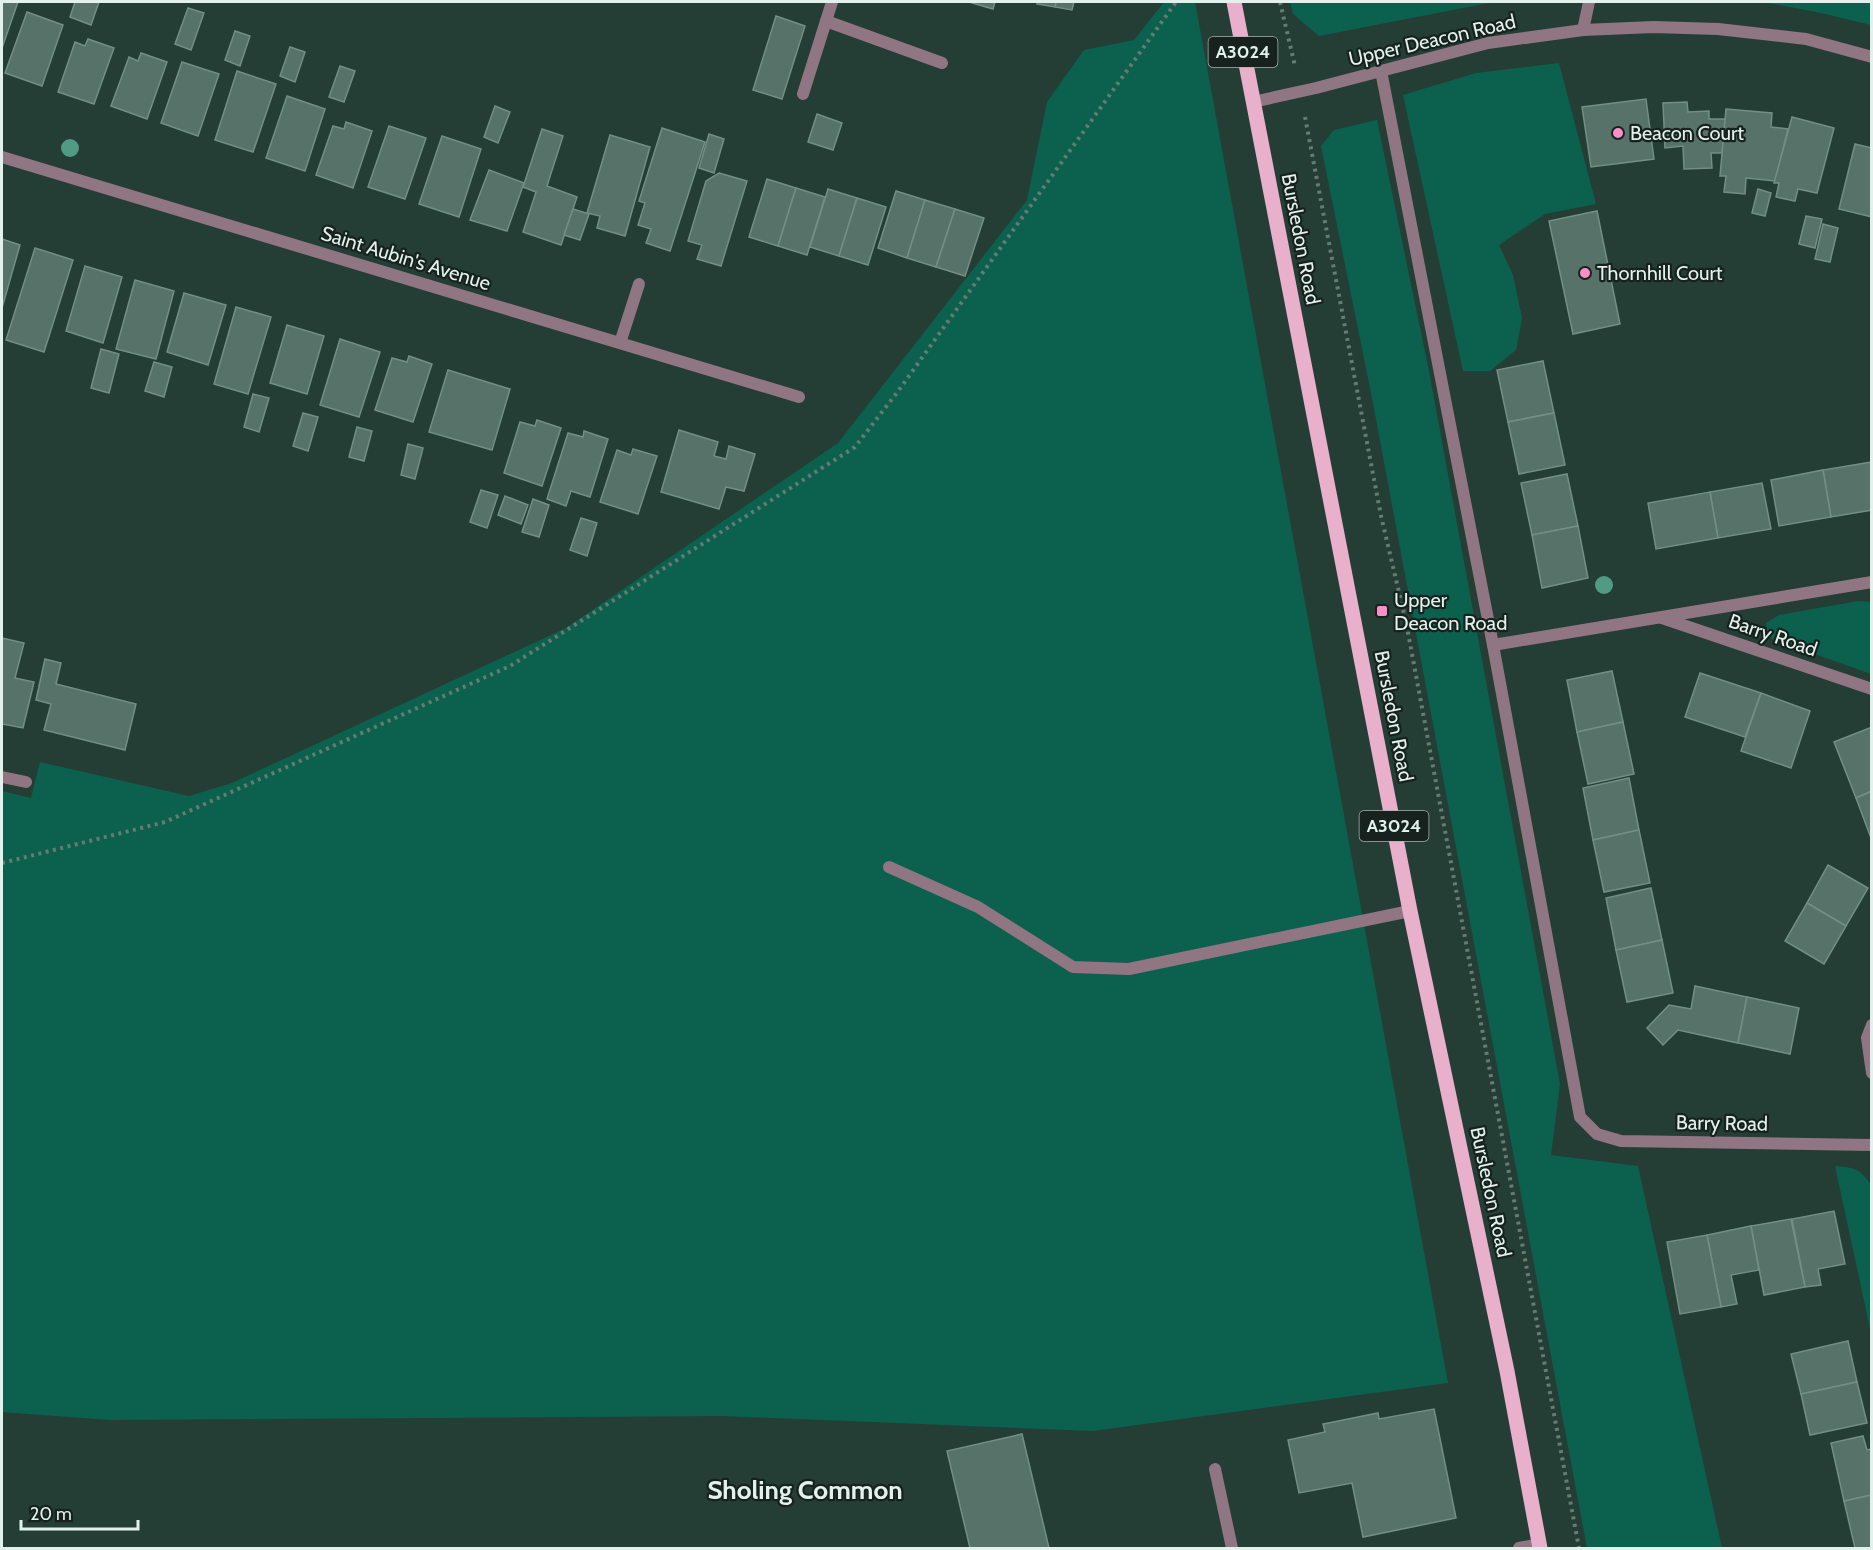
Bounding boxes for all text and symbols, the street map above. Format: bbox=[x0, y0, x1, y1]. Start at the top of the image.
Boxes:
street label: Upper Deacon Road bbox=[1346, 9, 1518, 71]
road number: A3024 bbox=[1208, 37, 1278, 67]
place label: Beacon Court bbox=[1630, 121, 1744, 145]
marker: Beacon Court bbox=[1611, 126, 1625, 140]
street label: Bursledon Road bbox=[1277, 171, 1325, 307]
street label: Saint Aubin's Avenue bbox=[318, 221, 494, 295]
place label: Thornhill Court bbox=[1597, 261, 1723, 285]
marker: Thornhill Court bbox=[1578, 266, 1592, 280]
place label: Upper Deacon Road bbox=[1394, 588, 1507, 635]
marker: Upper Deacon Road bbox=[1375, 604, 1389, 618]
street label: Barry Road bbox=[1726, 609, 1820, 661]
street label: Bursledon Road bbox=[1370, 648, 1418, 784]
road number: A3024 bbox=[1360, 811, 1428, 841]
street label: Barry Road bbox=[1676, 1110, 1768, 1136]
street label: Bursledon Road bbox=[1465, 1124, 1517, 1260]
district label: Sholing Common bbox=[707, 1474, 903, 1506]
scale bar bbox=[21, 1493, 138, 1531]
text: 20 m bbox=[30, 1503, 72, 1525]

